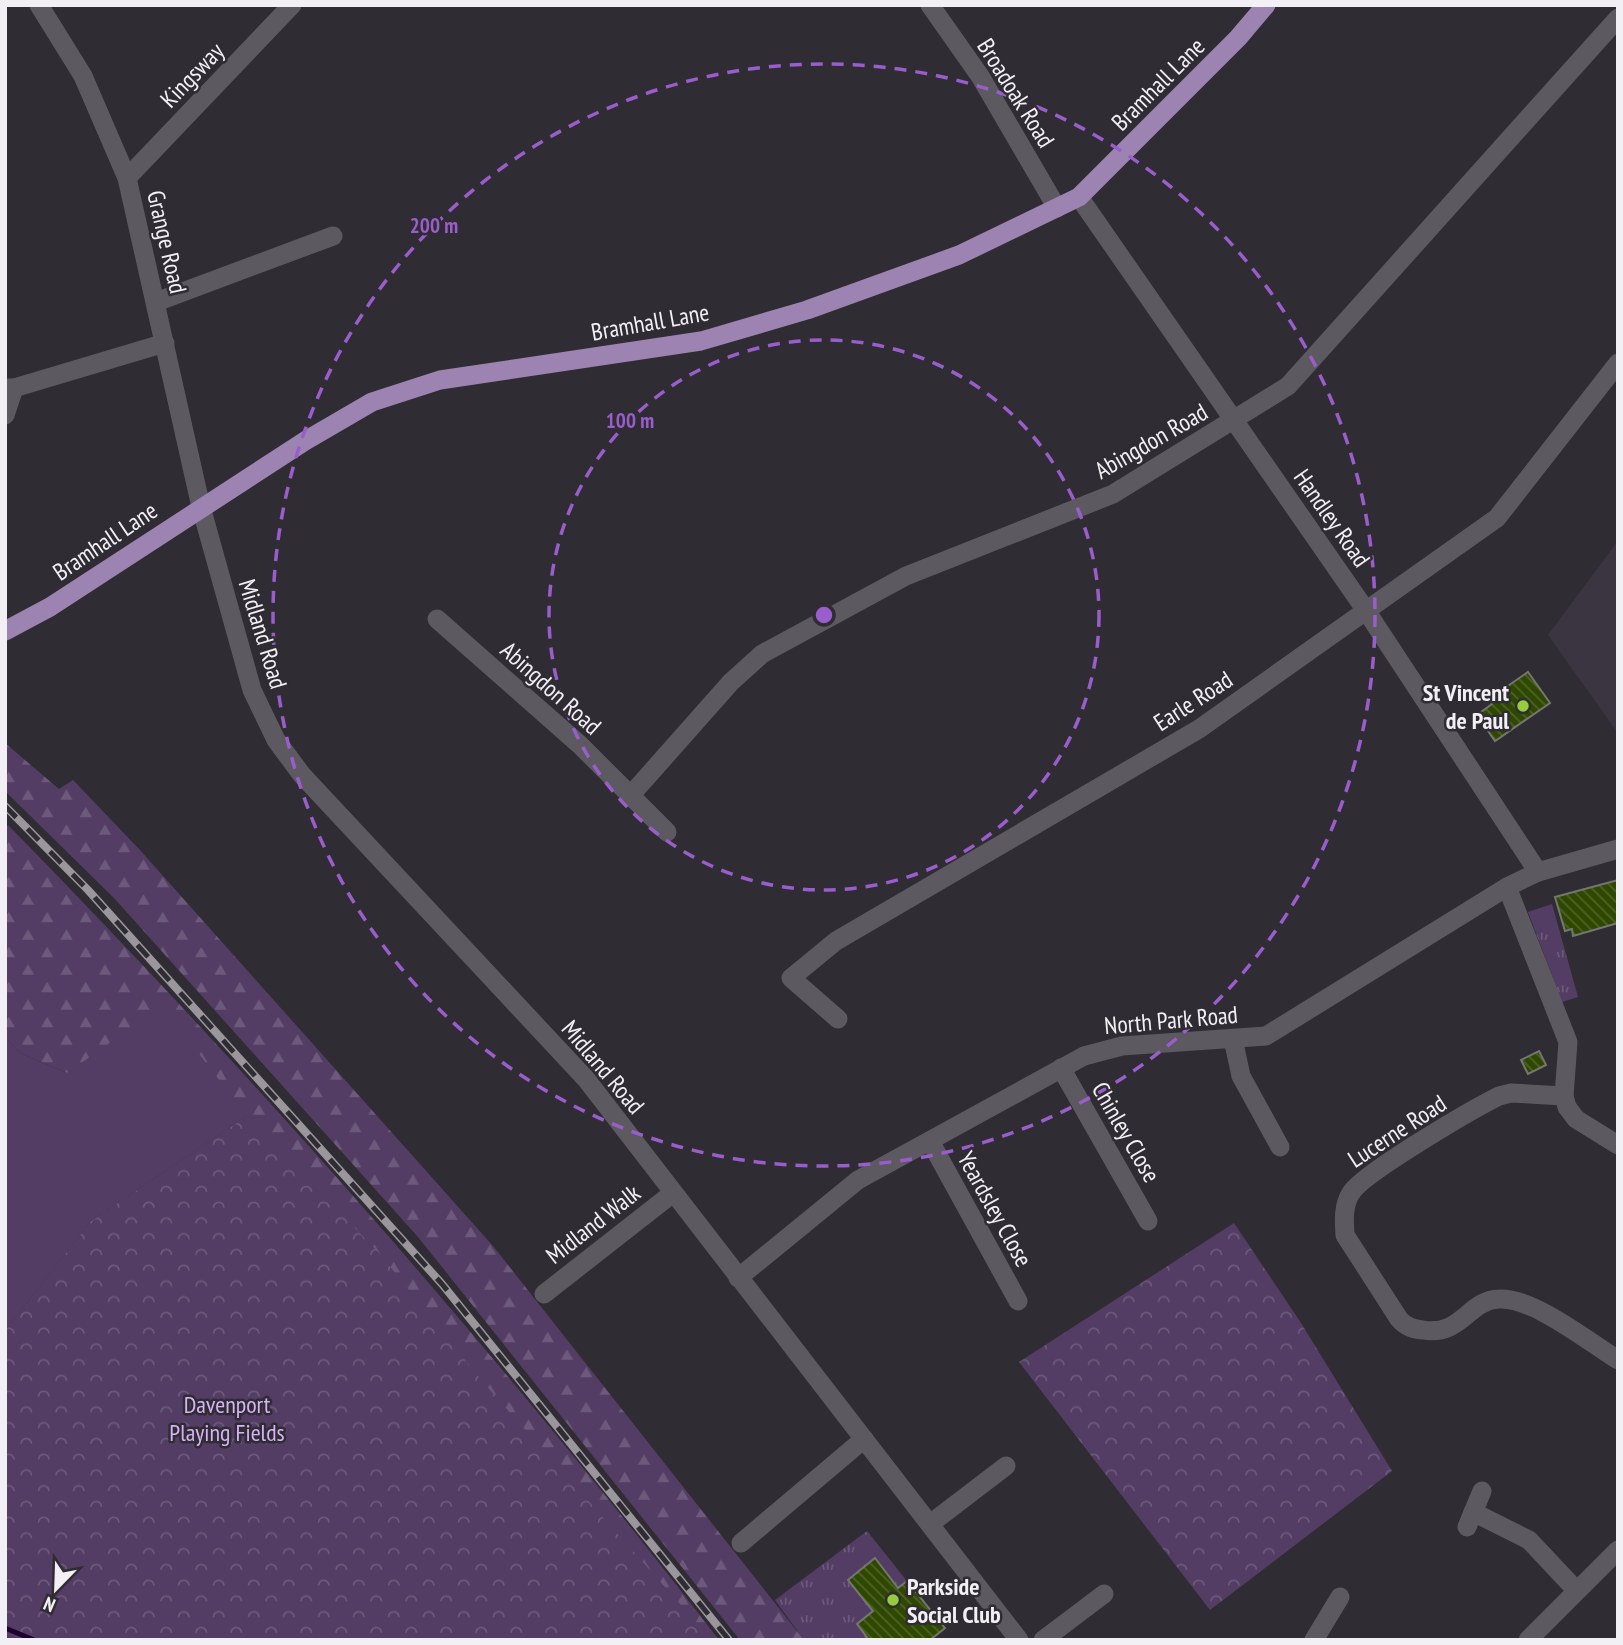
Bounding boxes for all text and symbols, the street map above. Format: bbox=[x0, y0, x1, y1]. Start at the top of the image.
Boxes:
street label: Bramhall Lane bbox=[1105, 31, 1211, 137]
street label: Broadoak Road bbox=[970, 33, 1062, 153]
street label: Kingsway bbox=[153, 36, 231, 114]
street label: Grange Road bbox=[140, 187, 194, 297]
text: 200 m bbox=[410, 212, 458, 239]
street label: Bramhall Lane bbox=[589, 296, 711, 348]
street label: Abingdon Road bbox=[1089, 396, 1213, 486]
text: 100 m bbox=[606, 407, 654, 434]
street label: Handley Road bbox=[1287, 463, 1377, 573]
street label: Bramhall Lane bbox=[47, 495, 163, 587]
street label: Midland Road bbox=[232, 575, 294, 693]
centre of rings bbox=[812, 603, 836, 627]
street label: Abingdon Road bbox=[494, 635, 608, 741]
street label: Earle Road bbox=[1148, 664, 1238, 738]
place label: St Vincent de Paul bbox=[1423, 677, 1509, 736]
marker: St Vincent de Paul bbox=[1515, 698, 1531, 714]
street label: North Park Road bbox=[1103, 999, 1239, 1041]
street label: Midland Road bbox=[555, 1014, 651, 1120]
street label: Chinley Close bbox=[1085, 1076, 1167, 1188]
street label: Lucerne Road bbox=[1342, 1088, 1452, 1174]
street label: Yeardsley Close bbox=[951, 1146, 1039, 1272]
street label: Midland Walk bbox=[540, 1177, 647, 1271]
park label: Davenport Playing Fields bbox=[169, 1389, 285, 1448]
north arrow bbox=[21, 1554, 91, 1624]
place label: Parkside Social Club bbox=[907, 1571, 1001, 1630]
text: N bbox=[40, 1592, 59, 1618]
marker: Parkside Social Club bbox=[885, 1592, 901, 1608]

